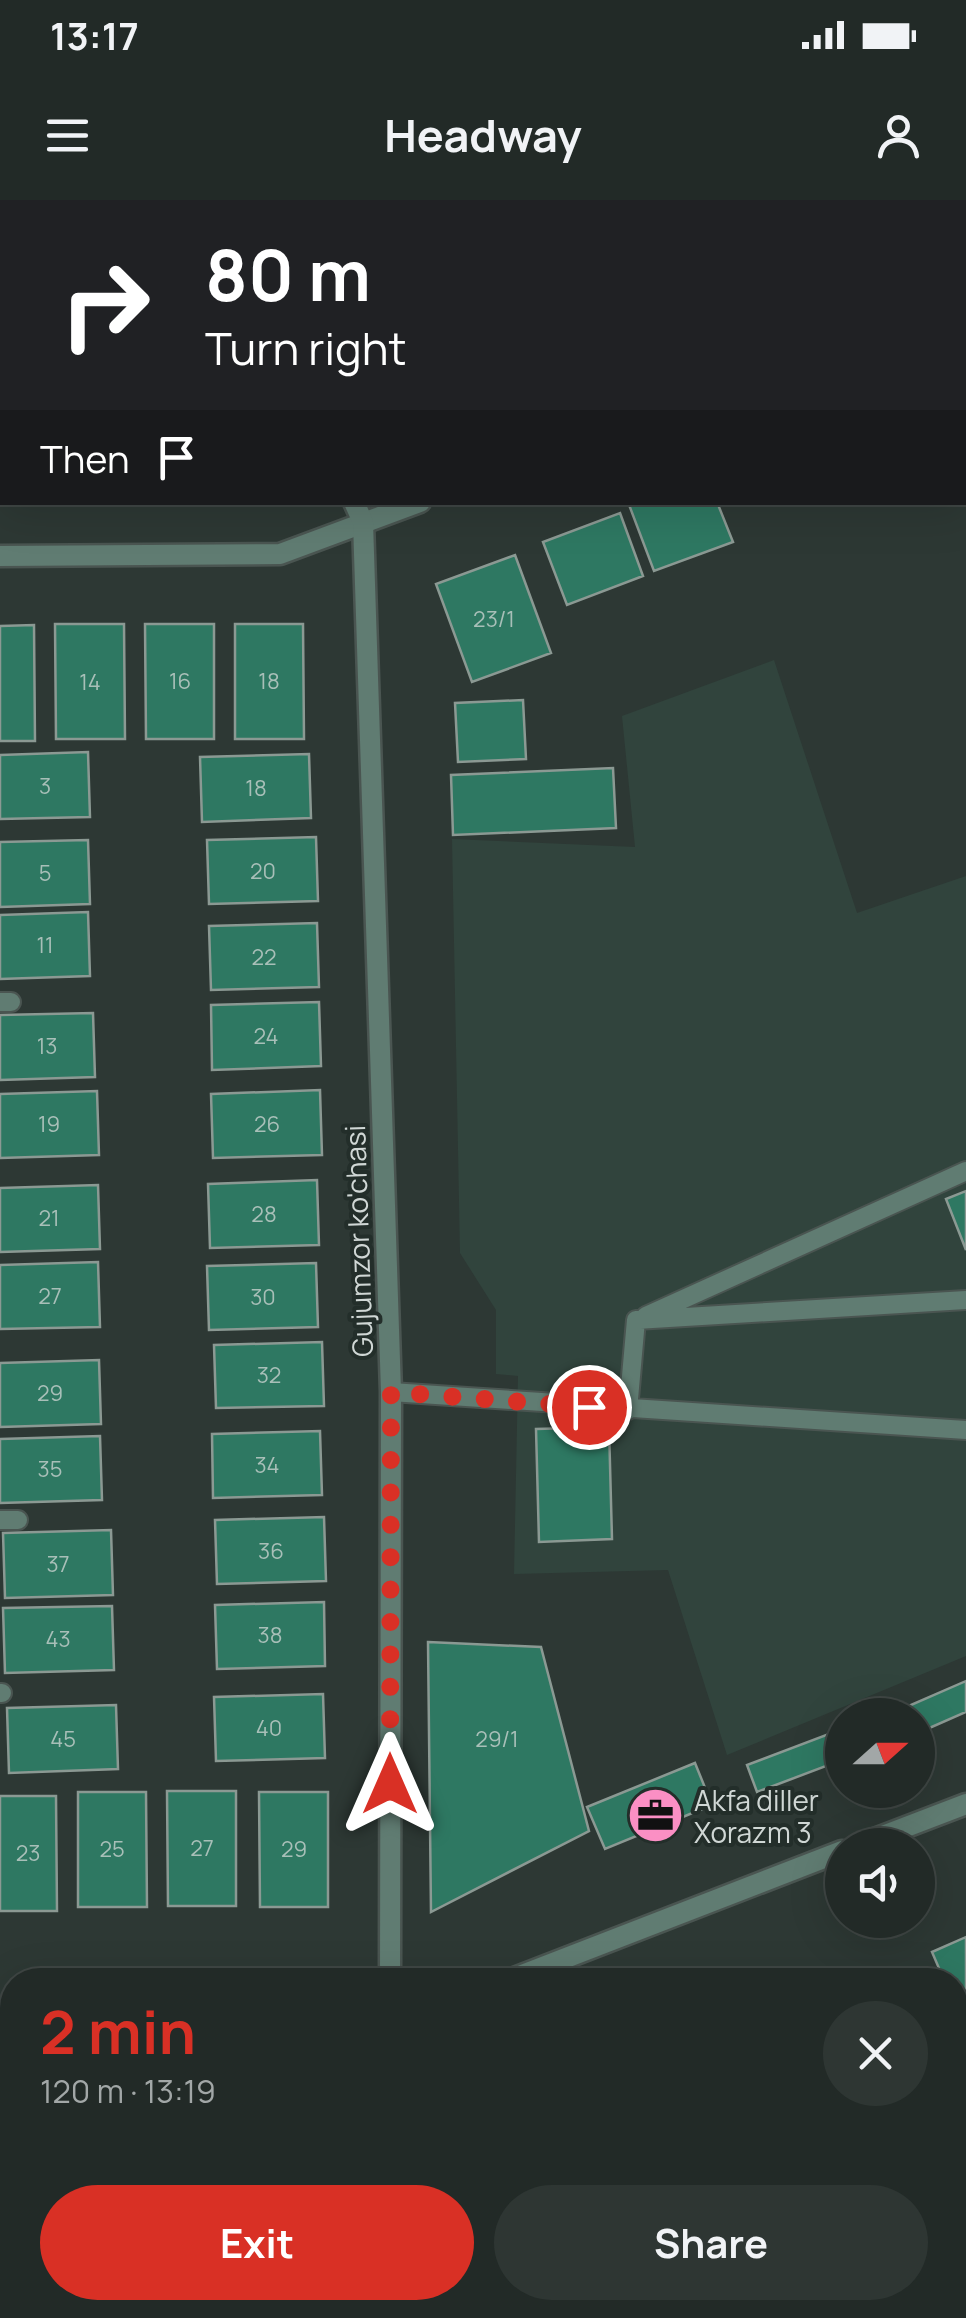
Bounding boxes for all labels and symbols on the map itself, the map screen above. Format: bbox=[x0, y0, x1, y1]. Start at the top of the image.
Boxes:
house number: 23/1 bbox=[473, 604, 515, 634]
house number: 16 bbox=[169, 666, 191, 696]
house number: 18 bbox=[258, 666, 280, 696]
house number: 14 bbox=[79, 667, 101, 697]
house number: 3 bbox=[39, 771, 51, 801]
house number: 18 bbox=[245, 773, 267, 803]
house number: 20 bbox=[250, 856, 276, 886]
house number: 5 bbox=[39, 858, 51, 888]
house number: 11 bbox=[36, 930, 54, 960]
house number: 22 bbox=[251, 942, 277, 972]
house number: 24 bbox=[253, 1021, 279, 1051]
house number: 13 bbox=[37, 1031, 57, 1061]
house number: 19 bbox=[38, 1109, 60, 1139]
house number: 26 bbox=[254, 1109, 280, 1139]
street label: Gujumzor ko'chasi bbox=[335, 1124, 381, 1358]
house number: 28 bbox=[251, 1199, 277, 1229]
house number: 21 bbox=[38, 1203, 60, 1233]
house number: 27 bbox=[38, 1281, 62, 1311]
house number: 30 bbox=[250, 1282, 276, 1312]
house number: 32 bbox=[257, 1360, 281, 1390]
pin bbox=[547, 1365, 632, 1450]
house number: 29 bbox=[37, 1378, 63, 1408]
house number: 34 bbox=[254, 1450, 280, 1480]
house number: 35 bbox=[38, 1454, 62, 1484]
house number: 36 bbox=[258, 1536, 284, 1566]
house number: 37 bbox=[46, 1549, 70, 1579]
house number: 38 bbox=[258, 1620, 282, 1650]
house number: 43 bbox=[45, 1624, 71, 1654]
north arrow bbox=[825, 1698, 935, 1808]
house number: 40 bbox=[256, 1713, 282, 1743]
house number: 45 bbox=[50, 1724, 76, 1754]
house number: 29/1 bbox=[475, 1724, 519, 1754]
position arrow bbox=[338, 1732, 442, 1836]
place label: Akfa diller Xorazm 3 bbox=[694, 1781, 819, 1851]
office icon: Akfa diller Xorazm 3 bbox=[625, 1786, 685, 1846]
house number: 27 bbox=[190, 1833, 214, 1863]
house number: 25 bbox=[99, 1834, 125, 1864]
house number: 29 bbox=[281, 1834, 307, 1864]
house number: 23 bbox=[16, 1838, 40, 1868]

